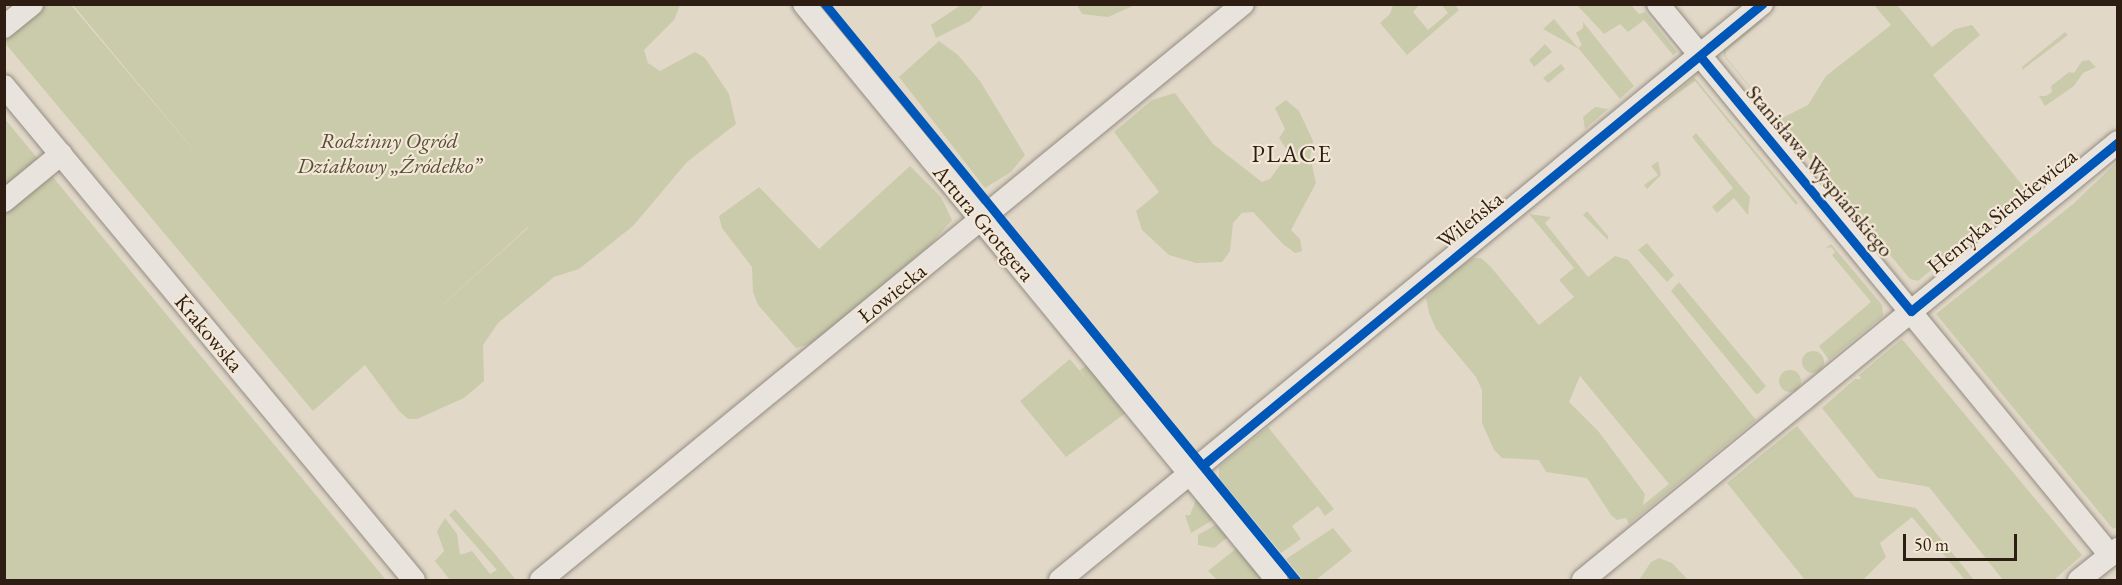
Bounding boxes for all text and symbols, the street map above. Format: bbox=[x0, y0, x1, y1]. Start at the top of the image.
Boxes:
street label: Stanisława Wyspiańskiego bbox=[1740, 80, 1900, 262]
park label: Rodzinny Ogród Działkowy „Źródełko” bbox=[297, 127, 481, 178]
district label: PLACE bbox=[1251, 140, 1333, 168]
street label: Henryka Sienkiewicza bbox=[1922, 143, 2082, 279]
street label: Artura Grottgera bbox=[928, 159, 1040, 287]
street label: Wileńska bbox=[1432, 186, 1508, 254]
street label: Łowiecka bbox=[852, 257, 932, 329]
street label: Krakowska bbox=[169, 289, 249, 377]
scale bar bbox=[1906, 522, 2020, 560]
text: 50 m bbox=[1914, 533, 1949, 556]

